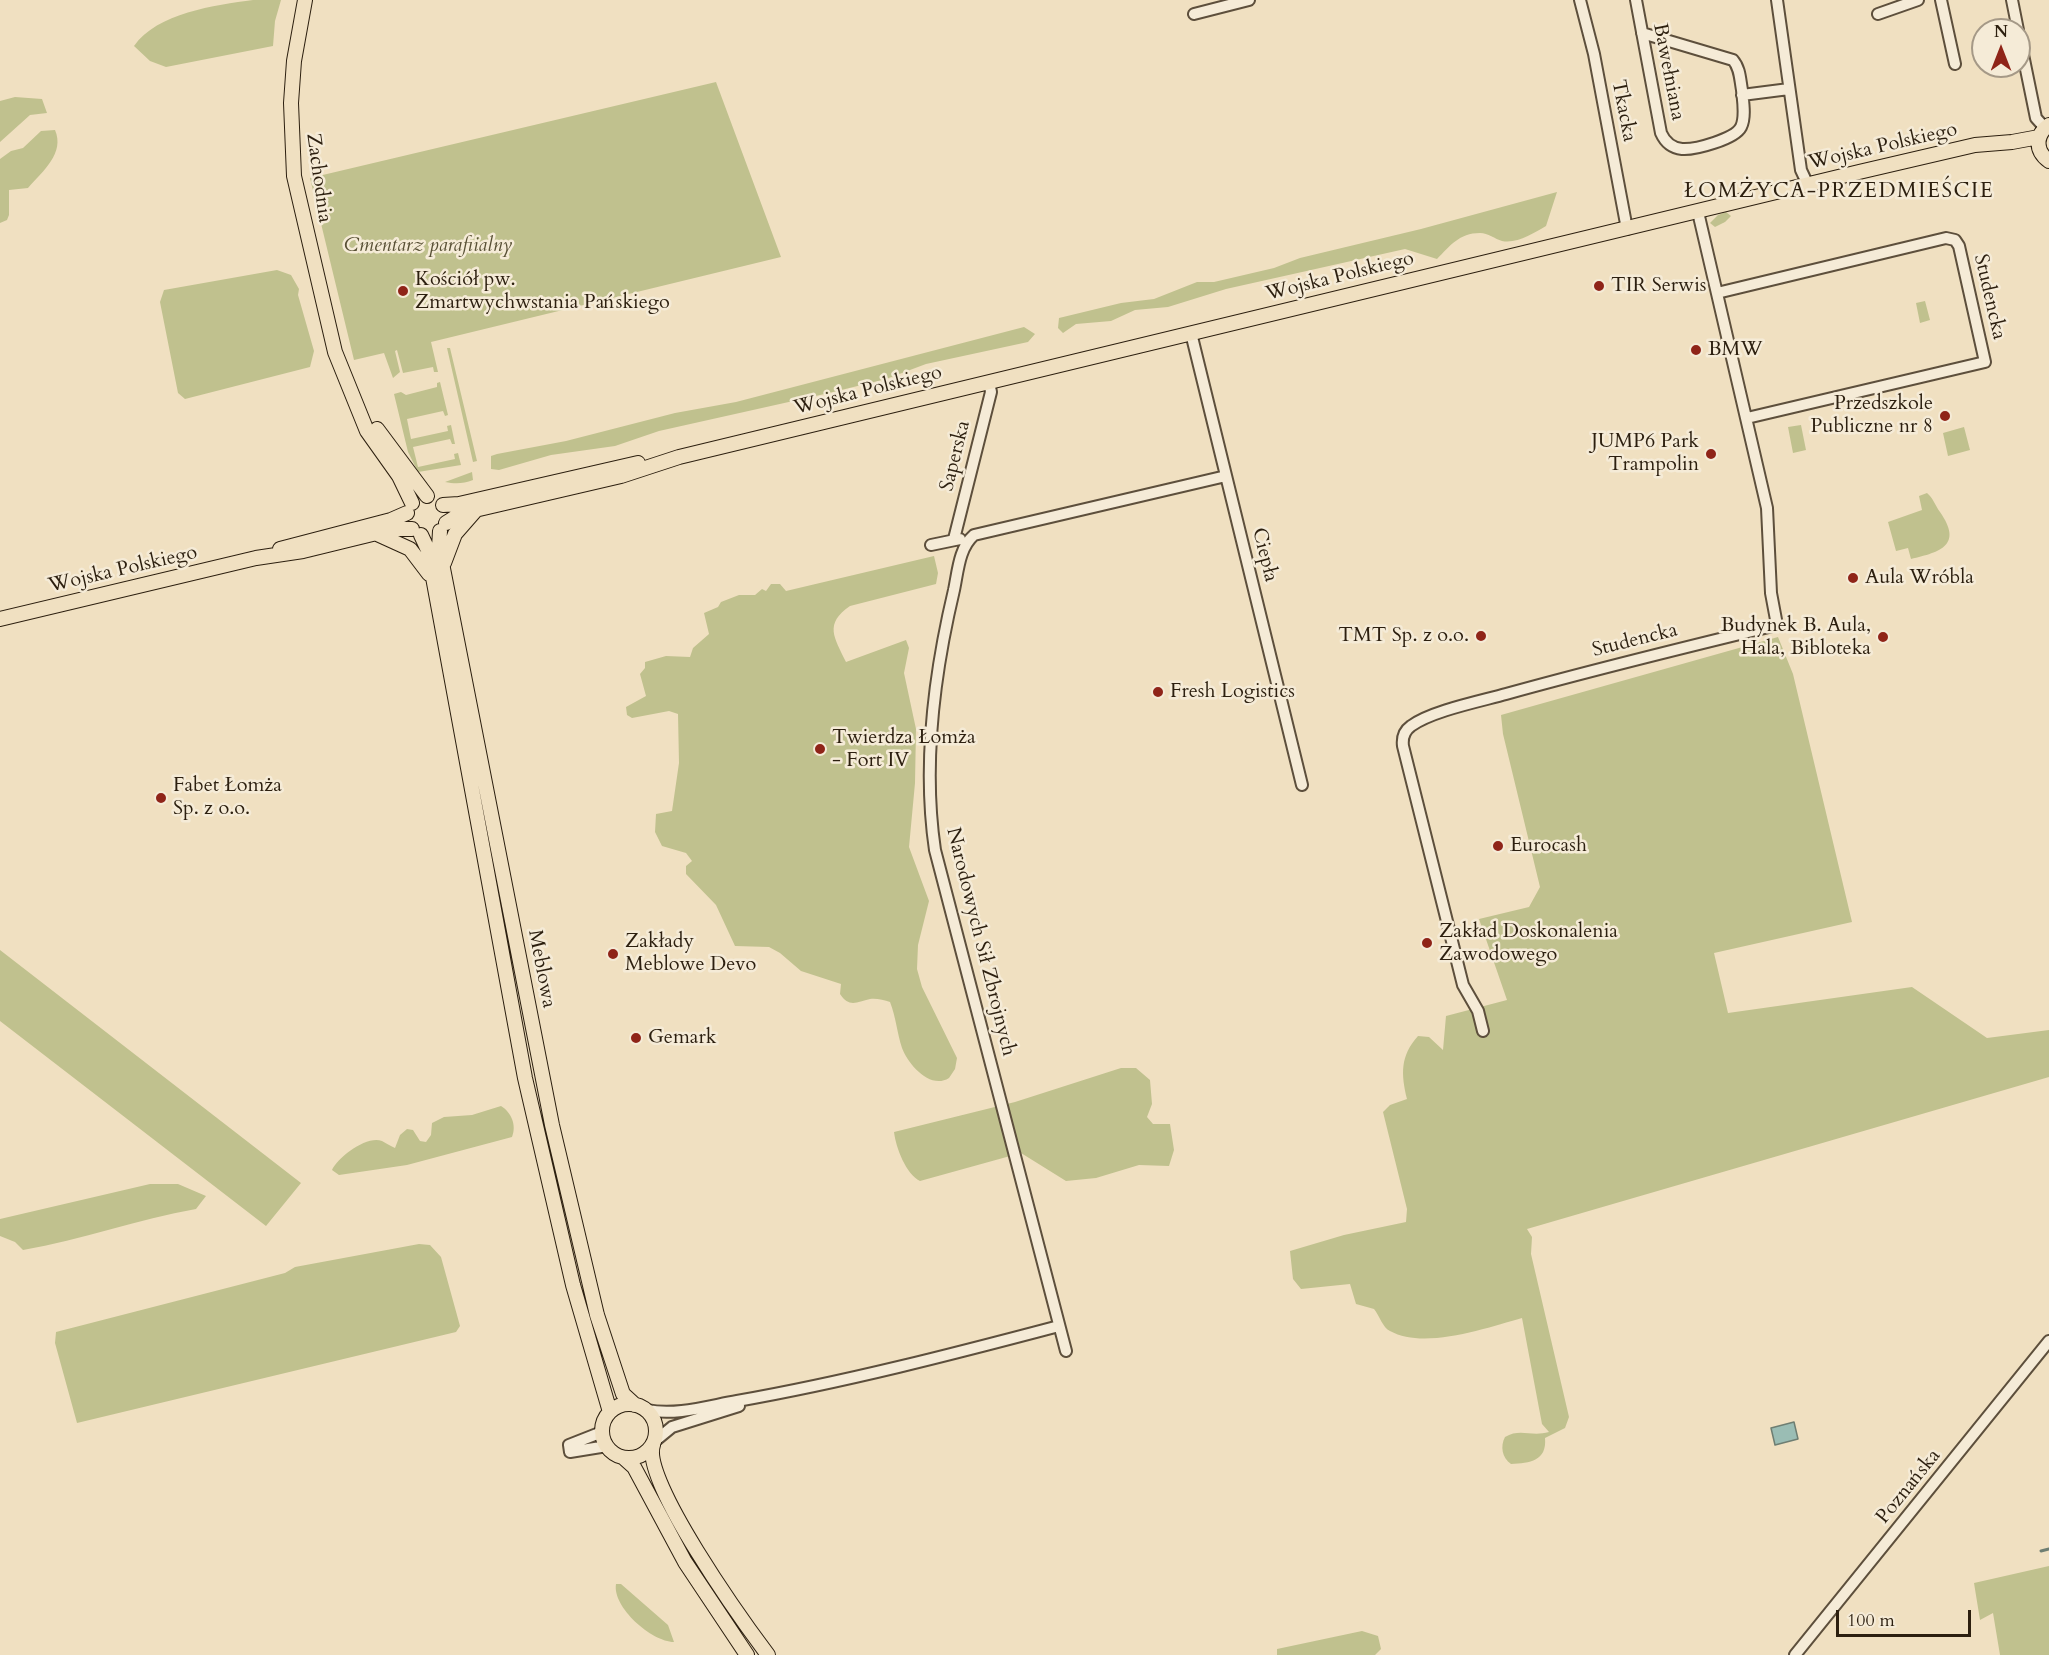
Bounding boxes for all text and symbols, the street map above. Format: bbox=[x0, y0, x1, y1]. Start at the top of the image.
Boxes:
north arrow bbox=[1971, 18, 2031, 78]
street label: Bawełniana bbox=[1647, 21, 1689, 123]
text: N bbox=[1994, 21, 2008, 43]
street label: Tkacka bbox=[1605, 78, 1641, 144]
street label: Wojska Polskiego bbox=[1806, 118, 1960, 176]
street label: Zachodnia bbox=[300, 132, 336, 224]
district label: ŁOMŻYCA-PRZEDMIEŚCIE bbox=[1684, 179, 1994, 205]
park label: Cmentarz parafiialny bbox=[344, 234, 512, 258]
street label: Wojska Polskiego bbox=[1263, 247, 1417, 307]
street label: Studencka bbox=[1968, 252, 2010, 342]
place label: Kościół pw. Zmartwychwstania Pańskiego bbox=[415, 268, 670, 315]
place label: TIR Serwis bbox=[1611, 274, 1706, 298]
marker: TIR Serwis bbox=[1592, 279, 1606, 293]
marker: Kościół pw. Zmartwychwstania Pańskiego bbox=[396, 284, 410, 298]
place label: BMW bbox=[1708, 338, 1763, 362]
marker: BMW bbox=[1689, 343, 1703, 357]
street label: Wojska Polskiego bbox=[791, 361, 945, 421]
place label: Przedszkole Publiczne nr 8 bbox=[1811, 392, 1933, 439]
marker: Przedszkole Publiczne nr 8 bbox=[1938, 409, 1952, 423]
street label: Saperska bbox=[936, 418, 976, 494]
place label: JUMP6 Park Trampolin bbox=[1591, 430, 1699, 477]
marker: JUMP6 Park Trampolin bbox=[1704, 447, 1718, 461]
street label: Ciepła bbox=[1246, 525, 1282, 585]
street label: Wojska Polskiego bbox=[46, 541, 200, 599]
place label: Aula Wróbla bbox=[1865, 566, 1974, 590]
marker: Aula Wróbla bbox=[1846, 571, 1860, 585]
place label: Budynek B. Aula, Hala, Bibloteka bbox=[1721, 614, 1871, 661]
street label: Studencka bbox=[1590, 619, 1680, 663]
place label: TMT Sp. z o.o. bbox=[1338, 624, 1469, 648]
marker: TMT Sp. z o.o. bbox=[1474, 629, 1488, 643]
marker: Budynek B. Aula, Hala, Bibloteka bbox=[1876, 630, 1890, 644]
place label: Fresh Logistics bbox=[1170, 680, 1295, 704]
marker: Fresh Logistics bbox=[1151, 685, 1165, 699]
place label: Twierdza Łomża - Fort IV bbox=[832, 726, 976, 773]
marker: Twierdza Łomża - Fort IV bbox=[813, 742, 827, 756]
place label: Fabet Łomża Sp. z o.o. bbox=[173, 774, 282, 821]
marker: Fabet Łomża Sp. z o.o. bbox=[154, 791, 168, 805]
street label: Narodowych Sił Zbrojnych bbox=[940, 825, 1020, 1059]
place label: Eurocash bbox=[1510, 834, 1587, 858]
marker: Eurocash bbox=[1491, 839, 1505, 853]
place label: Zakład Doskonalenia Zawodowego bbox=[1439, 920, 1618, 967]
street label: Meblowa bbox=[522, 928, 560, 1010]
place label: Zakłady Meblowe Devo bbox=[625, 930, 756, 977]
marker: Zakład Doskonalenia Zawodowego bbox=[1420, 936, 1434, 950]
marker: Zakłady Meblowe Devo bbox=[606, 947, 620, 961]
place label: Gemark bbox=[648, 1026, 716, 1050]
marker: Gemark bbox=[629, 1031, 643, 1045]
street label: Poznańska bbox=[1872, 1445, 1946, 1529]
scale bar bbox=[1839, 1598, 1974, 1636]
text: 100 m bbox=[1847, 1608, 1895, 1633]

